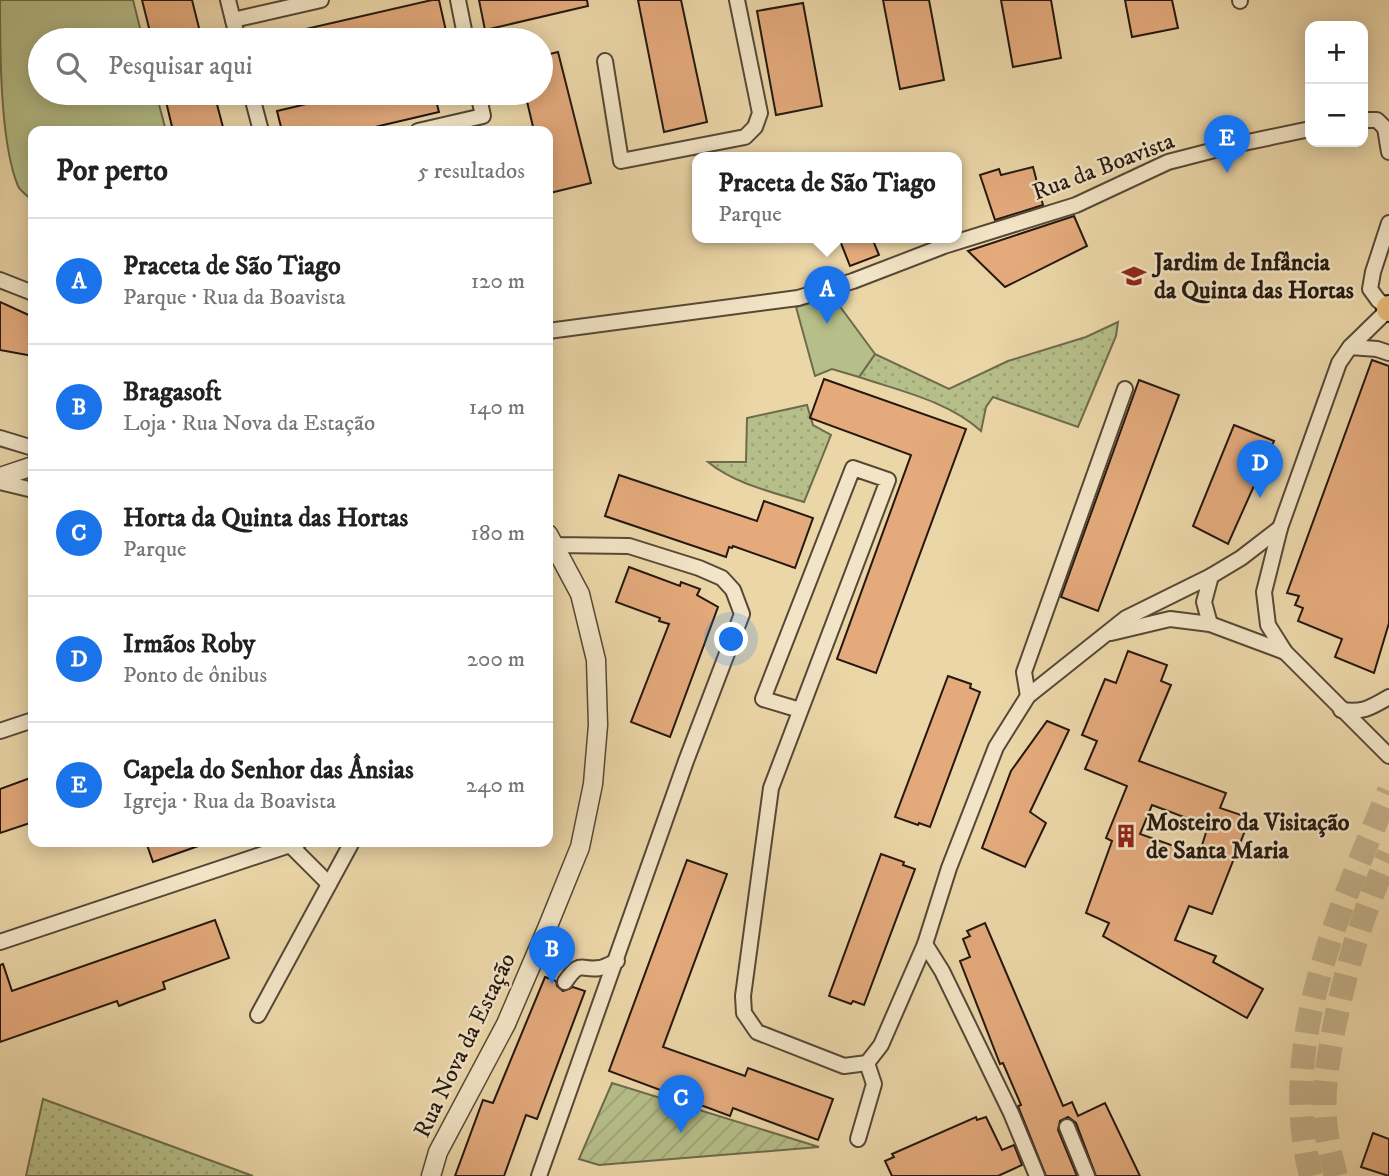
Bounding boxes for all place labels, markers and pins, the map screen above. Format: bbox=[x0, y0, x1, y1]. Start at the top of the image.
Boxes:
pin: E bbox=[1204, 115, 1250, 173]
place label: Jardim de Infância da Quinta das Hortas bbox=[1151, 248, 1354, 306]
school or university icon: Jardim de Infância da Quinta das Hortas bbox=[1120, 262, 1148, 290]
pin: A bbox=[804, 266, 850, 324]
pin: D bbox=[1237, 440, 1283, 498]
place label: Mosteiro da Visitação de Santa Maria bbox=[1146, 808, 1350, 866]
building icon: Mosteiro da Visitação de Santa Maria bbox=[1112, 822, 1140, 850]
pin: B bbox=[529, 926, 575, 984]
pin: C bbox=[658, 1075, 704, 1133]

